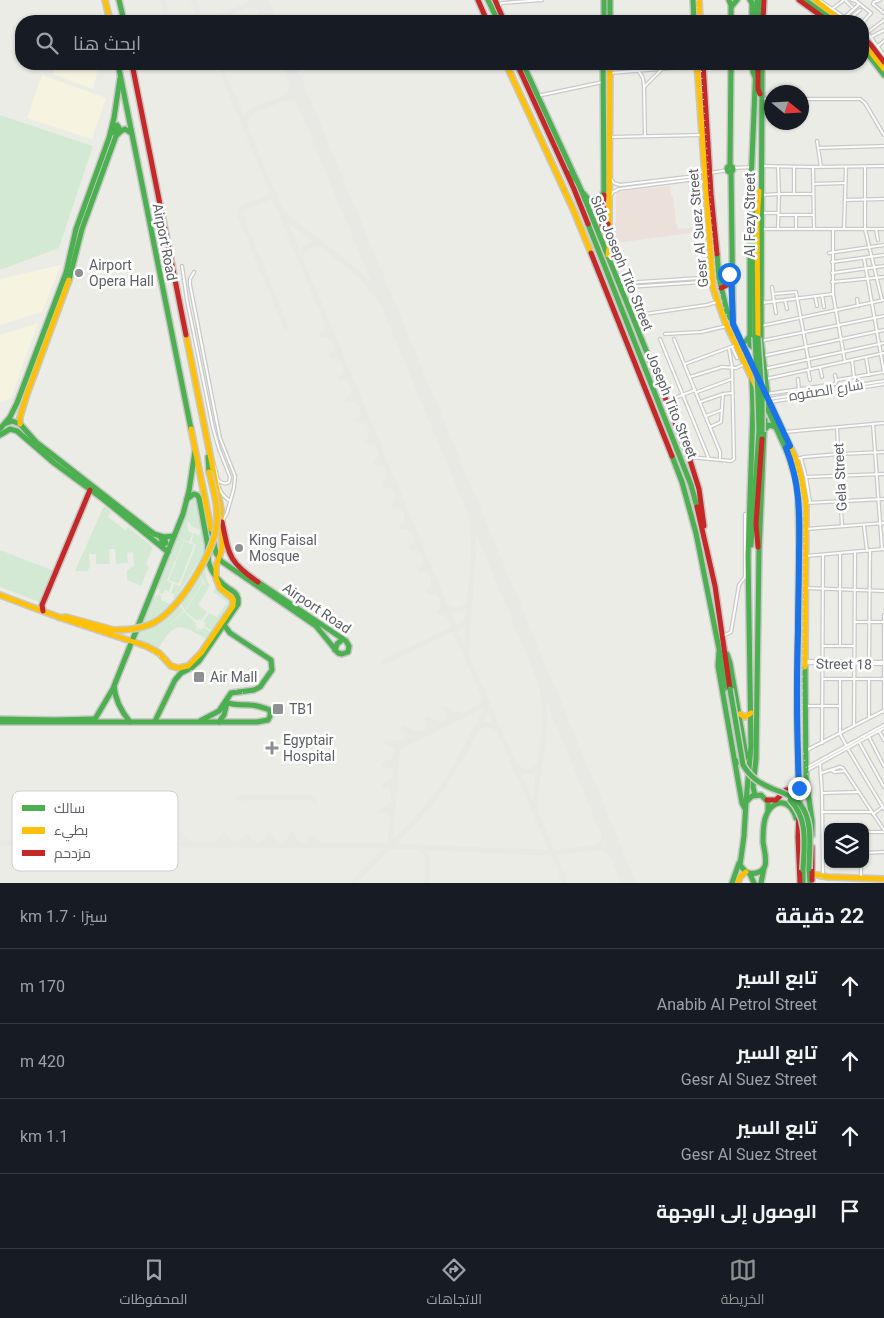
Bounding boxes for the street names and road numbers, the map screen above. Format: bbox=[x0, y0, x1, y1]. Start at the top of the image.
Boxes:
street label: Gesr Al Suez Street bbox=[685, 168, 711, 288]
street label: Al Fezy Street bbox=[742, 172, 758, 258]
street label: Side Joseph Tito Street bbox=[588, 193, 657, 333]
street label: Airport Road bbox=[150, 202, 180, 282]
street label: Joseph Tito Street bbox=[643, 349, 701, 461]
street label: شارع الصفوه bbox=[788, 376, 865, 405]
street label: Gela Street bbox=[830, 442, 850, 512]
street label: Airport Road bbox=[280, 579, 354, 637]
street label: Street 18 bbox=[816, 656, 872, 672]

